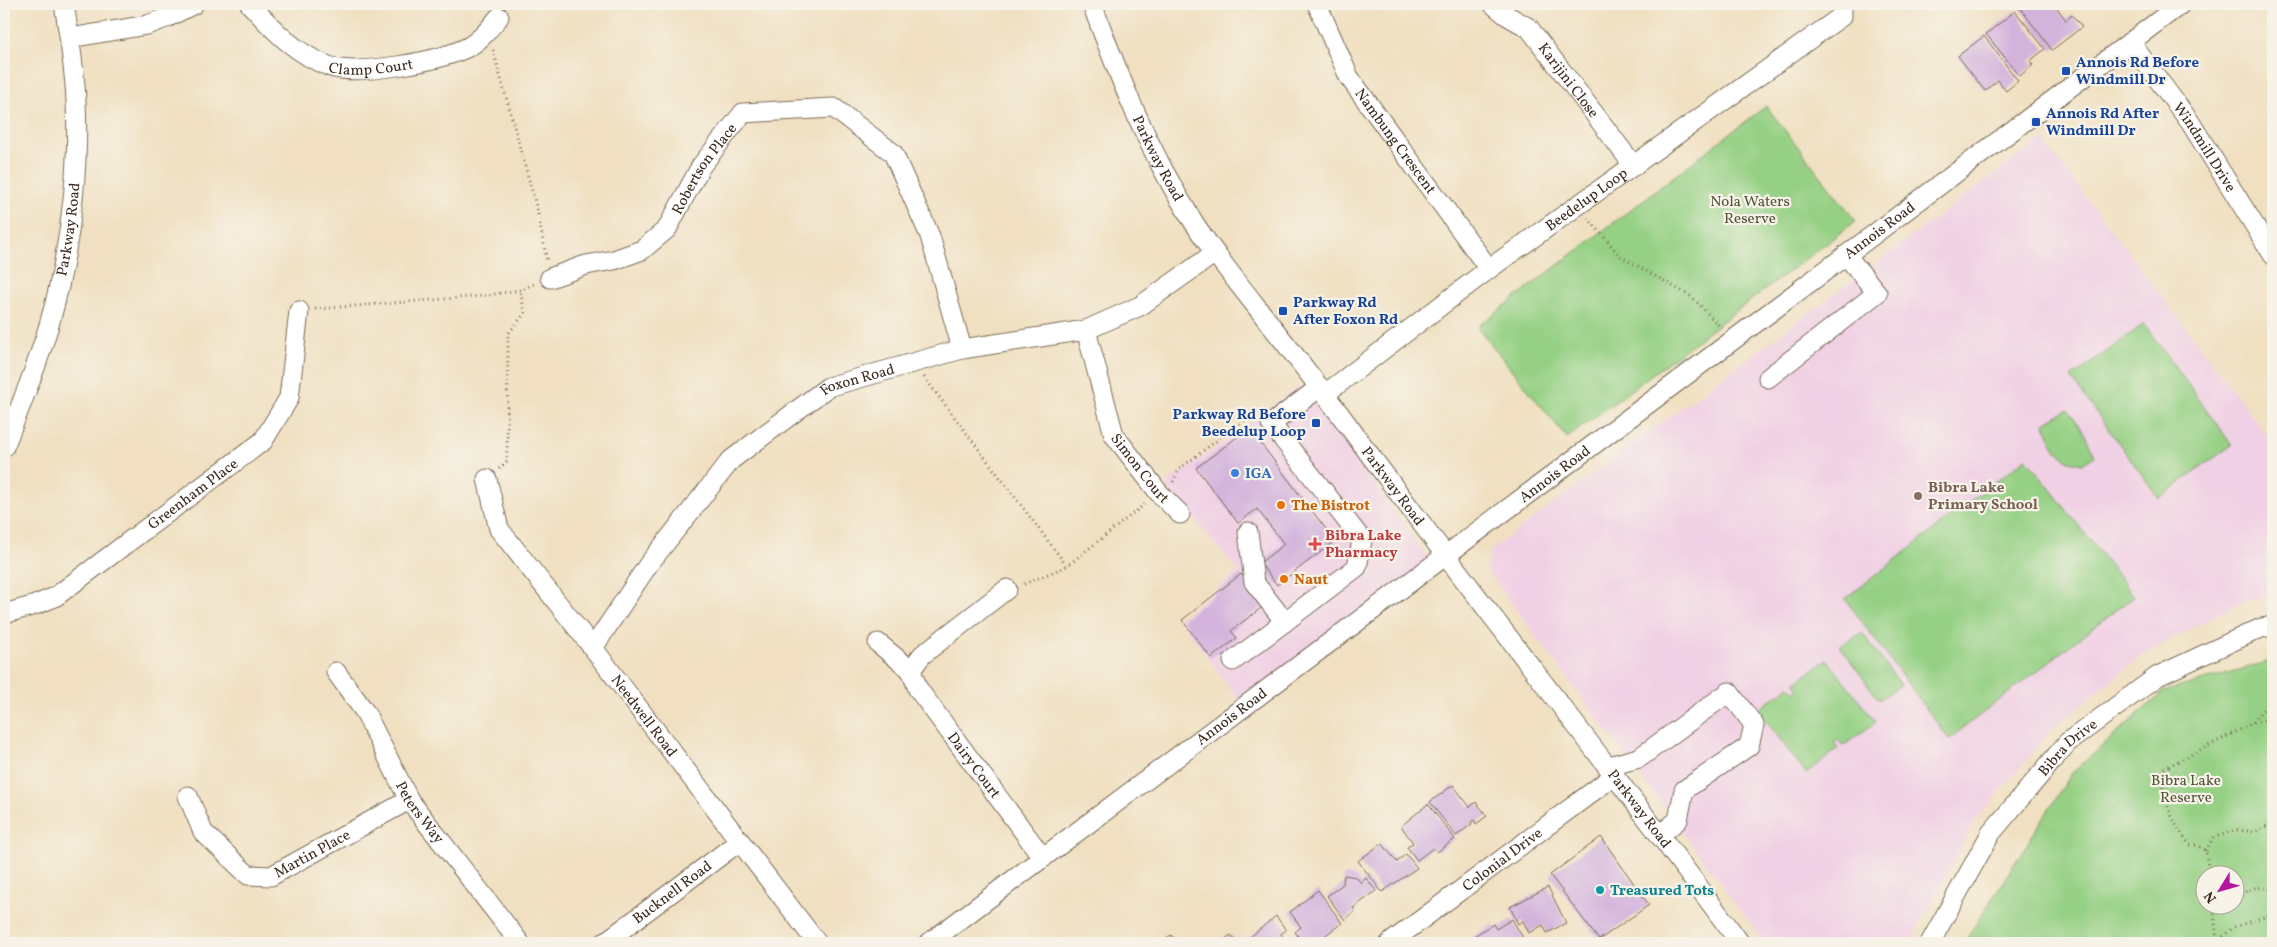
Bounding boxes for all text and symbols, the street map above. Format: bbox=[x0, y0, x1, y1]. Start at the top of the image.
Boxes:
street label: Karijini Close bbox=[1532, 39, 1603, 123]
place label: Annois Rd Before Windmill Dr bbox=[2076, 53, 2199, 91]
street label: Clamp Court bbox=[326, 54, 415, 82]
marker: Annois Rd Before Windmill Dr bbox=[2060, 65, 2072, 77]
street label: Nambung Crescent bbox=[1349, 85, 1440, 199]
street label: Windmill Drive bbox=[2167, 99, 2240, 197]
place label: Annois Rd After Windmill Dr bbox=[2046, 104, 2159, 142]
street label: Parkway Road bbox=[1126, 113, 1188, 206]
marker: Annois Rd After Windmill Dr bbox=[2030, 116, 2042, 128]
street label: Robertson Place bbox=[668, 120, 743, 219]
street label: Beedelup Loop bbox=[1542, 164, 1633, 237]
street label: Parkway Road bbox=[52, 182, 86, 278]
park label: Nola Waters Reserve bbox=[1710, 192, 1790, 230]
street label: Annois Road bbox=[1840, 198, 1920, 265]
place label: Parkway Rd After Foxon Rd bbox=[1293, 293, 1398, 331]
marker: Parkway Rd After Foxon Rd bbox=[1277, 305, 1289, 317]
street label: Foxon Road bbox=[816, 360, 897, 402]
place label: Parkway Rd Before Beedelup Loop bbox=[1172, 405, 1306, 443]
marker: Parkway Rd Before Beedelup Loop bbox=[1310, 417, 1322, 429]
street label: Simon Court bbox=[1105, 430, 1173, 509]
street label: Annois Road bbox=[1515, 441, 1596, 509]
street label: Parkway Road bbox=[1355, 443, 1429, 531]
street label: Greenham Place bbox=[144, 454, 243, 536]
place label: IGA bbox=[1245, 464, 1272, 485]
marker: IGA bbox=[1229, 467, 1241, 479]
place label: Bibra Lake Primary School bbox=[1928, 478, 2038, 516]
marker: Bibra Lake Primary School bbox=[1912, 490, 1924, 502]
place label: The Bistrot bbox=[1291, 496, 1370, 517]
marker: The Bistrot bbox=[1275, 499, 1287, 511]
place label: Bibra Lake Pharmacy bbox=[1325, 526, 1402, 564]
marker: Bibra Lake Pharmacy bbox=[1309, 538, 1321, 550]
place label: Naut bbox=[1294, 570, 1328, 591]
marker: Naut bbox=[1278, 573, 1290, 585]
street label: Needwell Road bbox=[605, 671, 681, 762]
street label: Annois Road bbox=[1192, 684, 1272, 751]
street label: Bibra Drive bbox=[2034, 715, 2102, 782]
street label: Dairy Court bbox=[941, 728, 1005, 803]
street label: Parkway Road bbox=[1602, 766, 1675, 853]
park label: Bibra Lake Reserve bbox=[2151, 771, 2221, 809]
street label: Peters Way bbox=[389, 778, 448, 849]
street label: Colonial Drive bbox=[1459, 824, 1548, 897]
street label: Martin Place bbox=[271, 825, 355, 884]
street label: Bucknell Road bbox=[629, 856, 717, 930]
north arrow bbox=[2194, 864, 2244, 914]
place label: Treasured Tots bbox=[1610, 881, 1714, 902]
marker: Treasured Tots bbox=[1594, 884, 1606, 896]
text: N bbox=[2200, 887, 2221, 907]

